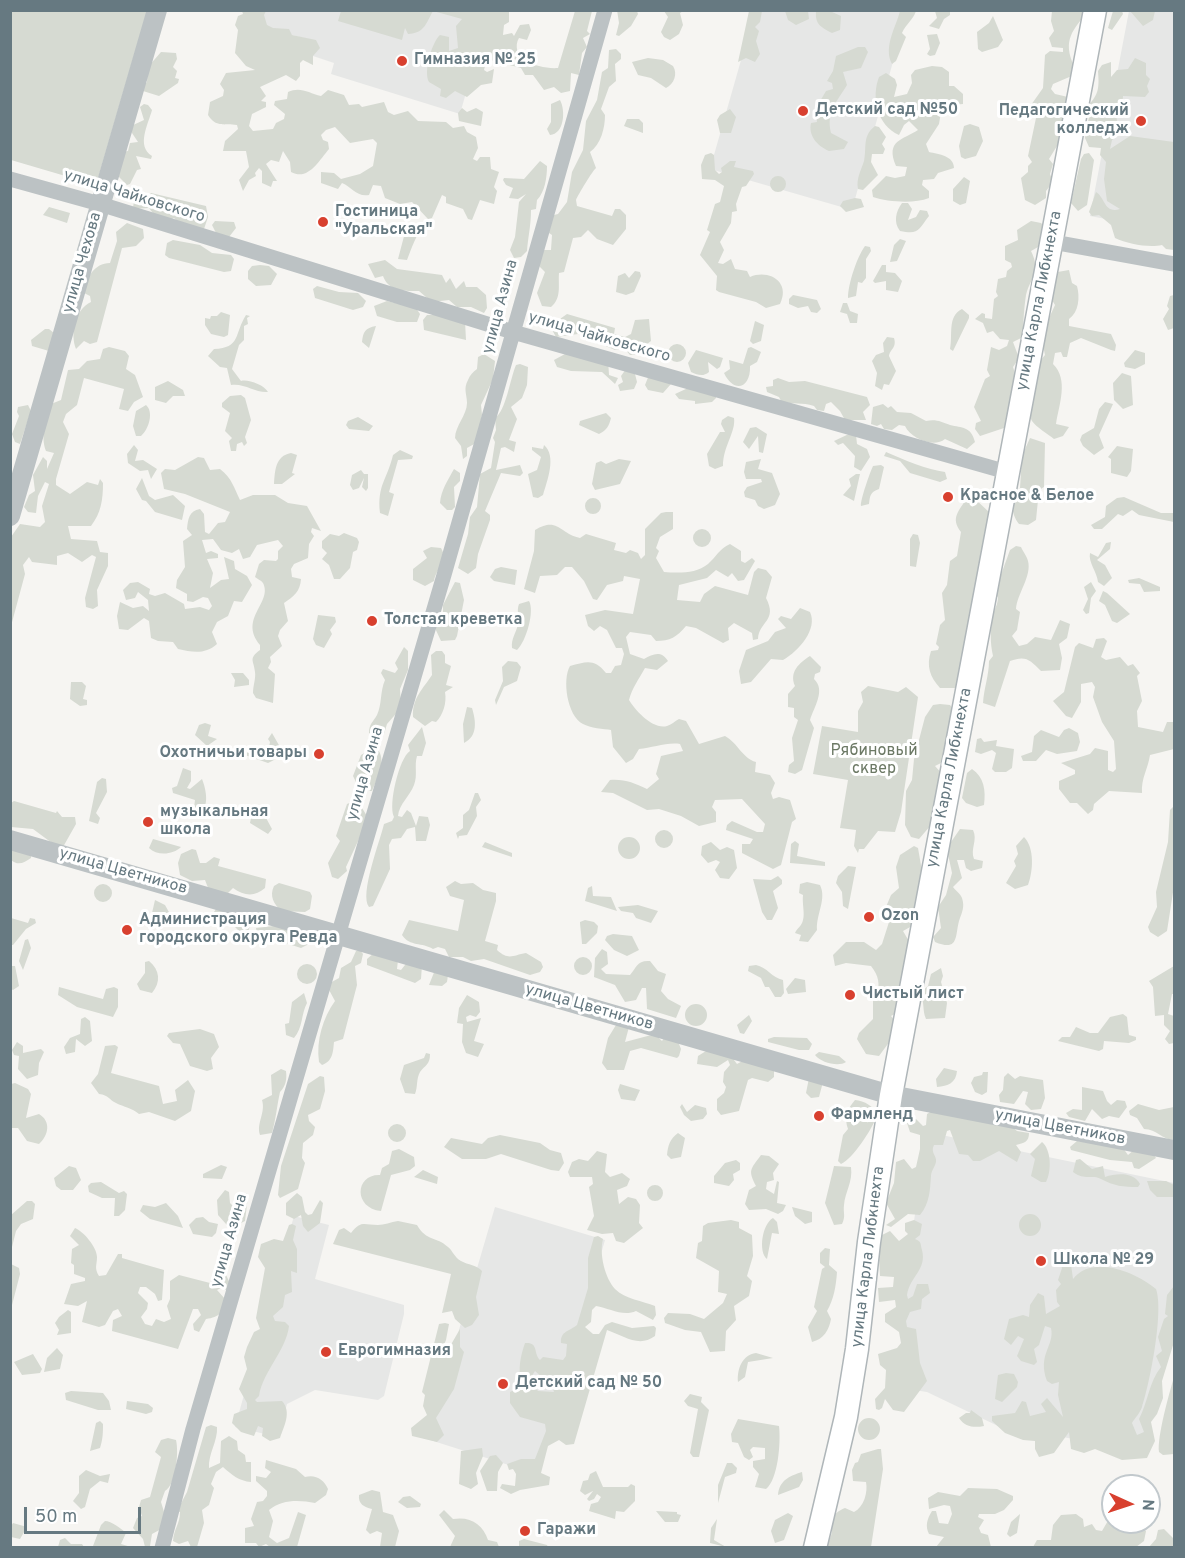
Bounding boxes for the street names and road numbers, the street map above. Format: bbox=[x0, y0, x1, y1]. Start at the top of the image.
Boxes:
street label: улица Чайковского bbox=[61, 166, 207, 228]
street label: улица Чехова bbox=[59, 210, 107, 316]
street label: улица Карла Либкнехта bbox=[1013, 210, 1067, 392]
street label: улица Азина bbox=[479, 258, 523, 356]
street label: улица Чайковского bbox=[526, 309, 672, 367]
street label: улица Карла Либкнехта bbox=[923, 687, 977, 869]
street label: улица Азина bbox=[343, 725, 389, 823]
street label: улица Цветников bbox=[57, 845, 189, 899]
street label: улица Цветников bbox=[523, 981, 655, 1035]
street label: улица Цветников bbox=[993, 1106, 1127, 1150]
street label: улица Карла Либкнехта bbox=[848, 1165, 890, 1349]
street label: улица Азина bbox=[207, 1192, 253, 1290]

